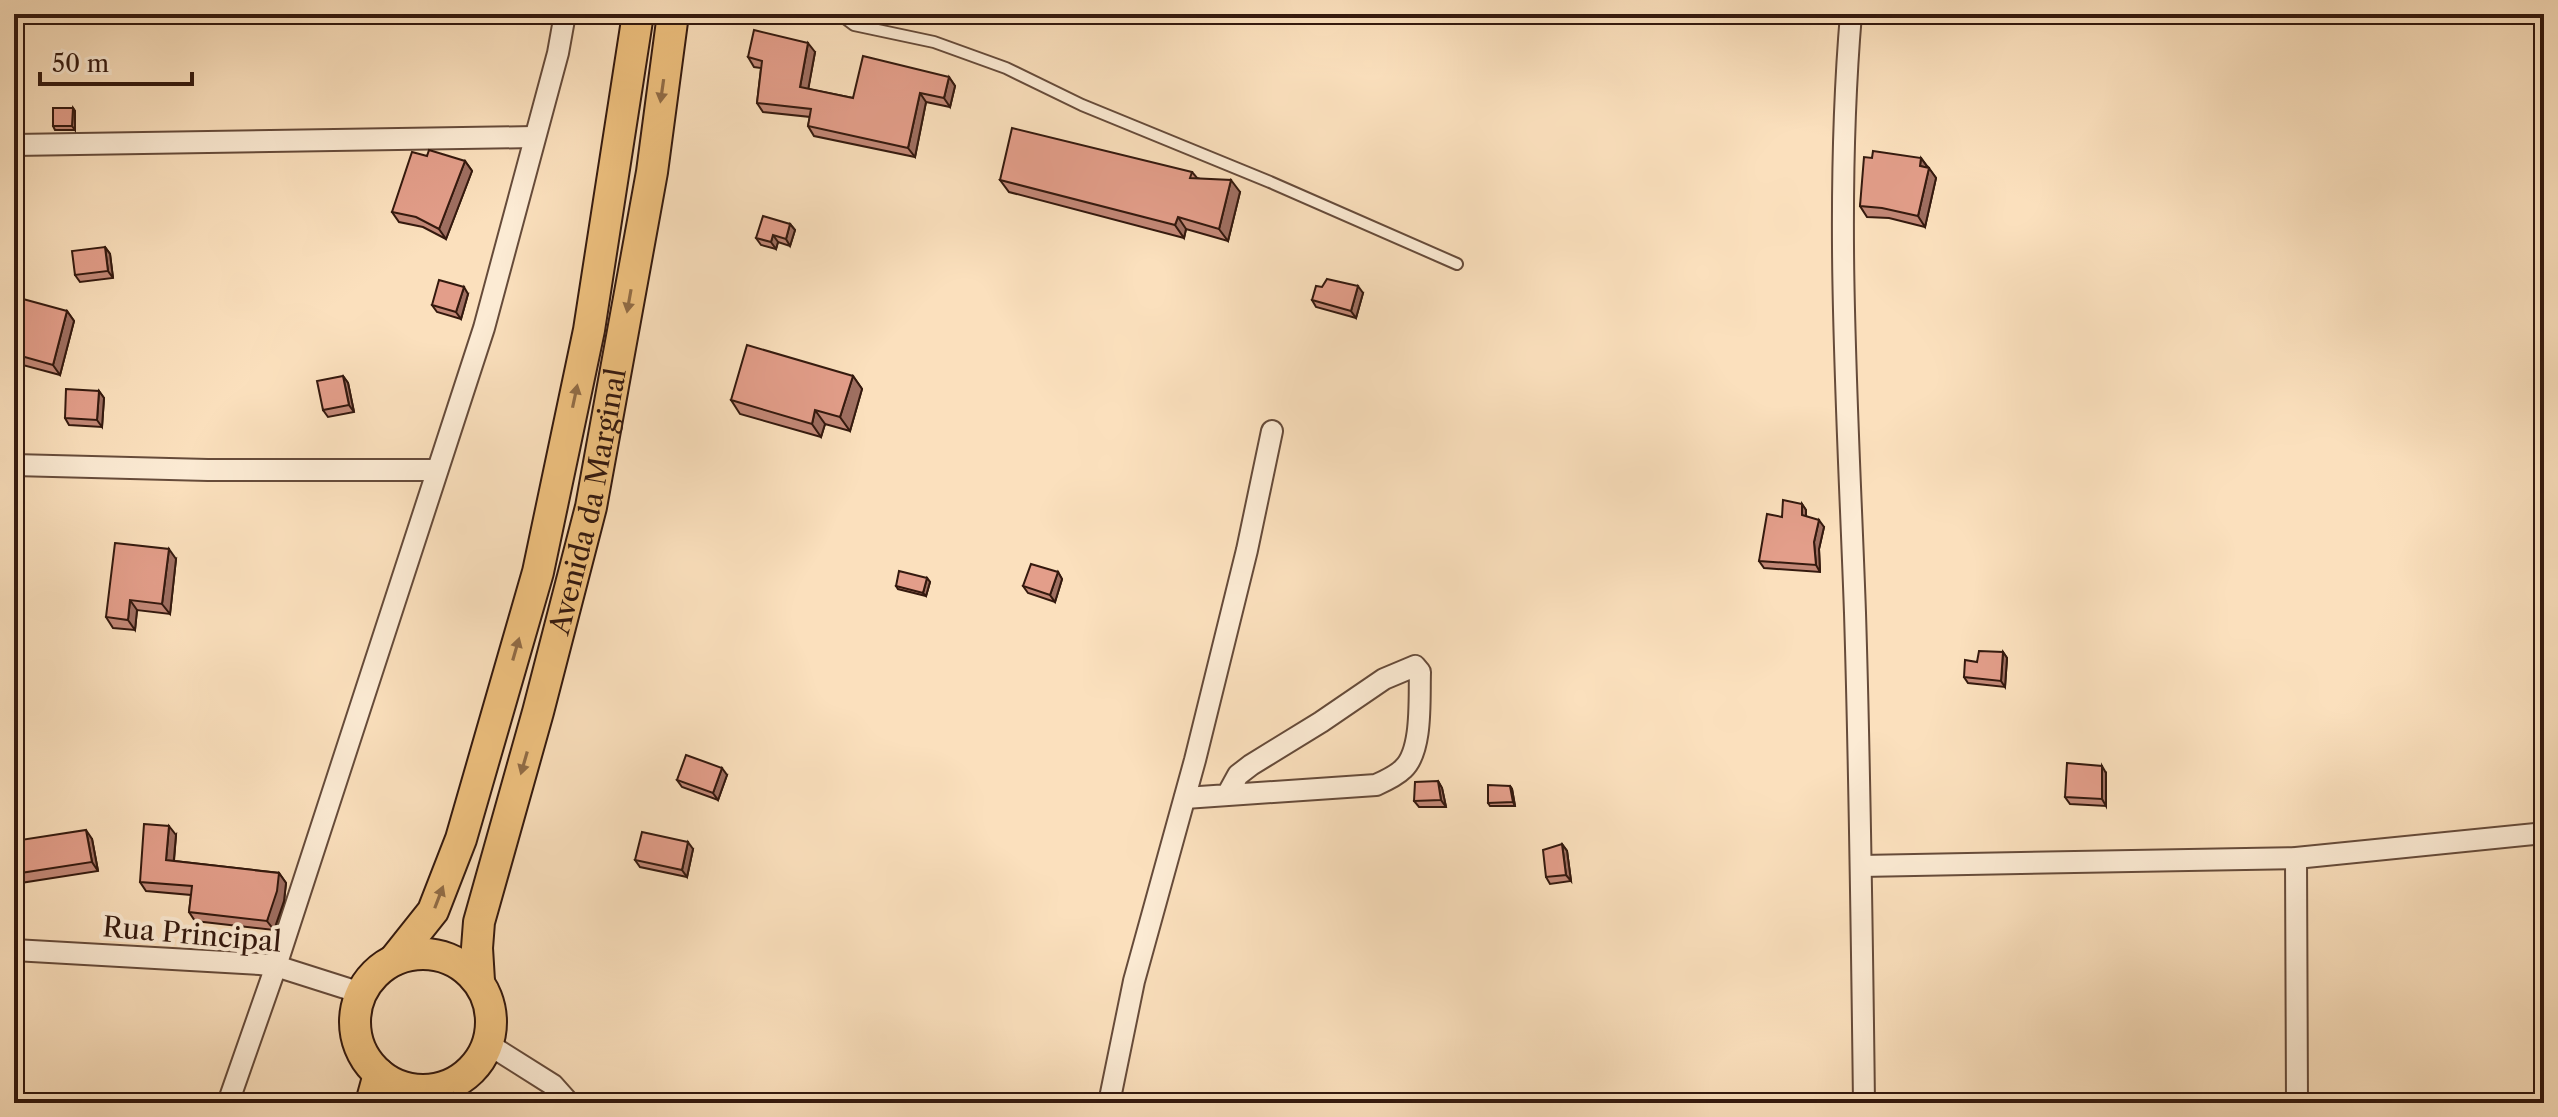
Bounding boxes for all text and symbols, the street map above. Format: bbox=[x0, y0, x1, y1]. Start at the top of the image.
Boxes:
scale bar bbox=[40, 36, 192, 86]
text: 50 m bbox=[52, 49, 109, 78]
one-way arrow bbox=[655, 79, 668, 104]
one-way arrow bbox=[622, 289, 635, 314]
street label: Avenida da Marginal bbox=[542, 365, 633, 639]
one-way arrow bbox=[569, 383, 582, 408]
one-way arrow bbox=[510, 636, 523, 660]
one-way arrow bbox=[517, 751, 530, 775]
one-way arrow bbox=[433, 885, 446, 909]
street label: Rua Principal bbox=[101, 909, 283, 959]

